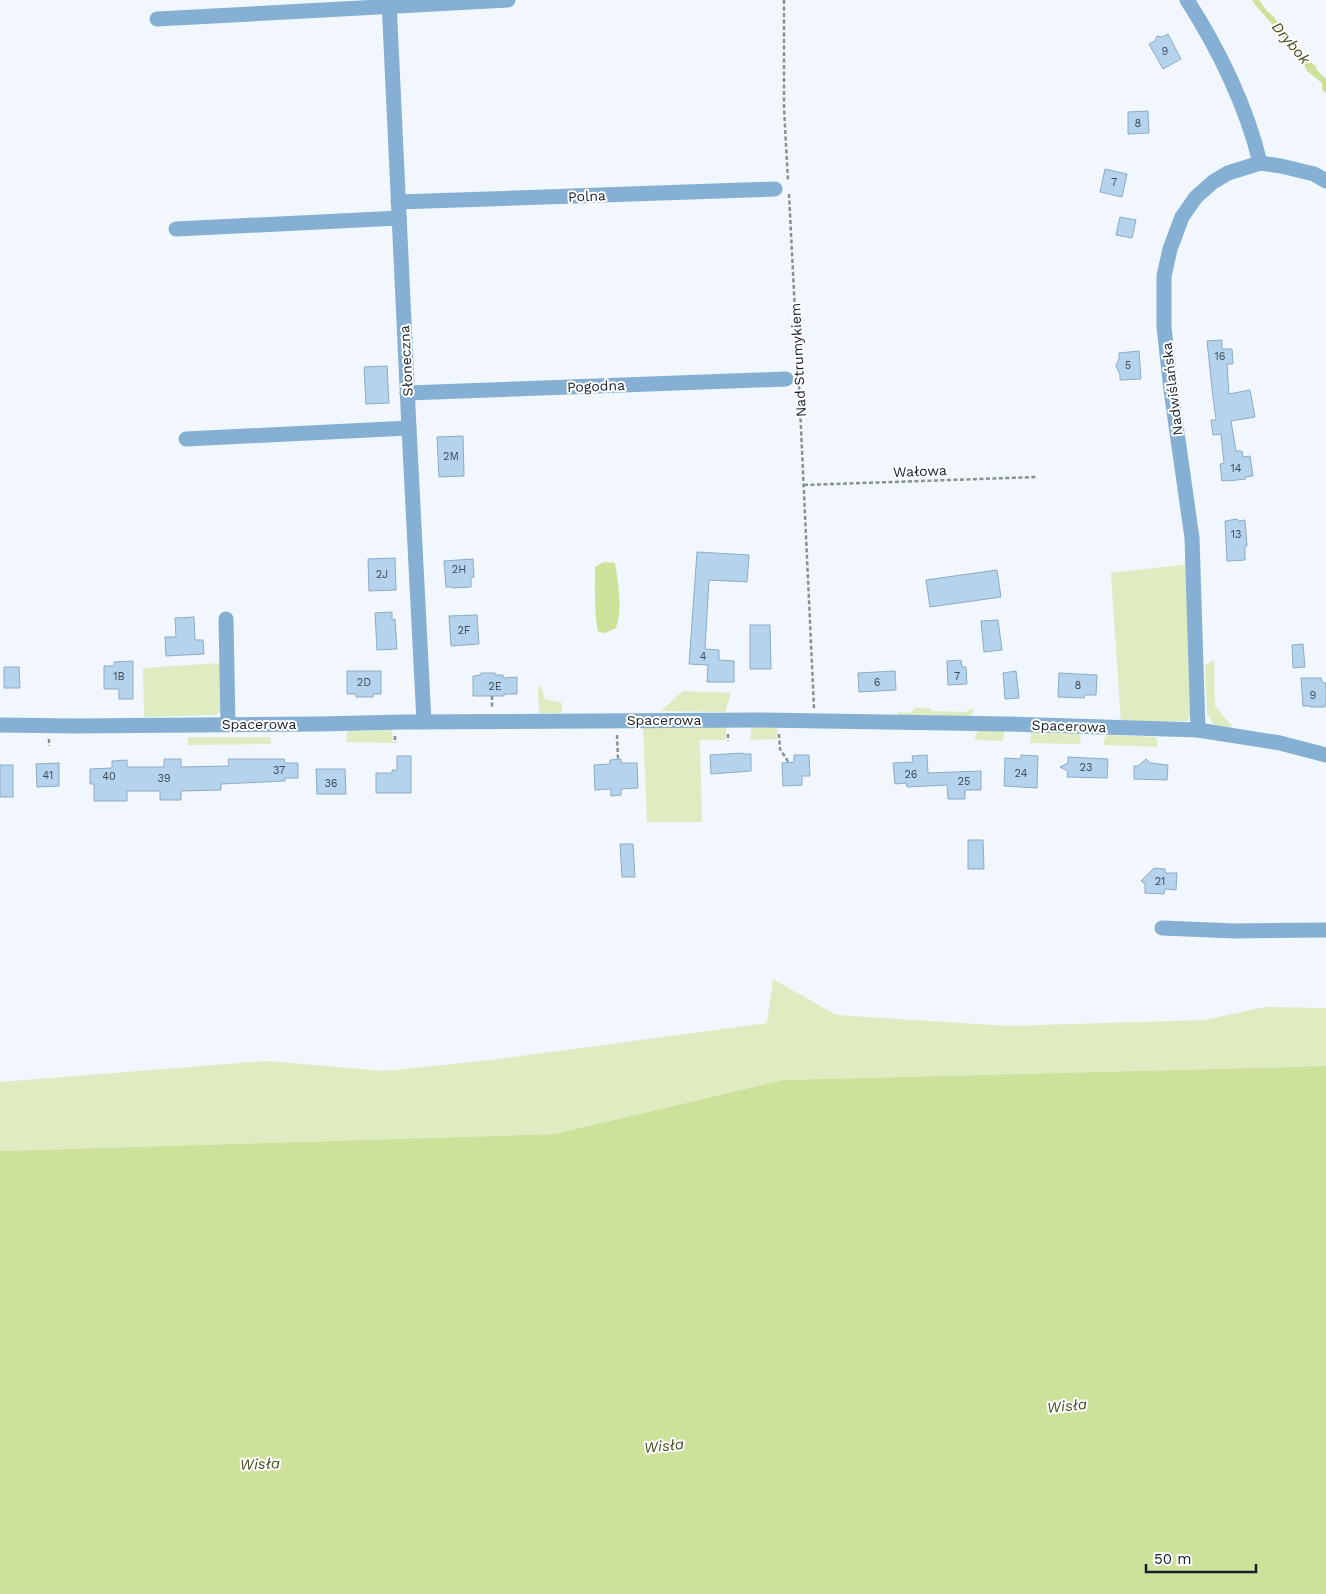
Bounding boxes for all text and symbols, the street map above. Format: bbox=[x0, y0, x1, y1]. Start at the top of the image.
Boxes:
water label: Drybok bbox=[1268, 18, 1315, 69]
house number: 9 bbox=[1162, 45, 1169, 58]
house number: 8 bbox=[1135, 117, 1142, 130]
house number: 7 bbox=[1111, 176, 1117, 189]
street label: Polna bbox=[568, 187, 606, 205]
street label: Nad Strumykiem bbox=[787, 303, 809, 417]
street label: Słoneczna bbox=[396, 325, 416, 397]
street label: Nadwiślańska bbox=[1158, 341, 1186, 436]
house number: 16 bbox=[1215, 350, 1226, 363]
house number: 5 bbox=[1125, 359, 1131, 372]
street label: Pogodna bbox=[567, 377, 625, 395]
house number: 2M bbox=[443, 450, 459, 463]
street label: Wałowa bbox=[893, 462, 947, 480]
house number: 14 bbox=[1230, 462, 1242, 475]
house number: 13 bbox=[1231, 528, 1241, 541]
house number: 2H bbox=[452, 563, 466, 576]
house number: 2J bbox=[376, 568, 388, 581]
house number: 2F bbox=[457, 624, 471, 637]
house number: 4 bbox=[700, 650, 707, 663]
house number: 1B bbox=[113, 670, 125, 683]
house number: 7 bbox=[954, 670, 960, 683]
house number: 2D bbox=[357, 676, 371, 689]
house number: 6 bbox=[874, 676, 881, 689]
house number: 8 bbox=[1075, 679, 1082, 692]
house number: 2E bbox=[488, 680, 502, 693]
house number: 9 bbox=[1310, 689, 1317, 702]
street label: Spacerowa bbox=[627, 712, 701, 728]
street label: Spacerowa bbox=[222, 716, 296, 732]
street label: Spacerowa bbox=[1031, 717, 1107, 735]
house number: 23 bbox=[1080, 761, 1092, 774]
house number: 37 bbox=[273, 764, 285, 777]
house number: 24 bbox=[1015, 767, 1028, 780]
house number: 26 bbox=[904, 768, 918, 781]
house number: 41 bbox=[43, 769, 53, 782]
house number: 40 bbox=[102, 770, 116, 783]
house number: 39 bbox=[157, 772, 171, 785]
house number: 25 bbox=[958, 775, 970, 788]
house number: 36 bbox=[324, 777, 338, 790]
house number: 21 bbox=[1155, 875, 1165, 888]
water label: Wisła bbox=[1046, 1395, 1088, 1417]
water label: Wisła bbox=[643, 1435, 685, 1457]
water label: Wisła bbox=[240, 1454, 280, 1474]
scale bar bbox=[1146, 1542, 1256, 1574]
text: 50 m bbox=[1154, 1550, 1191, 1568]

